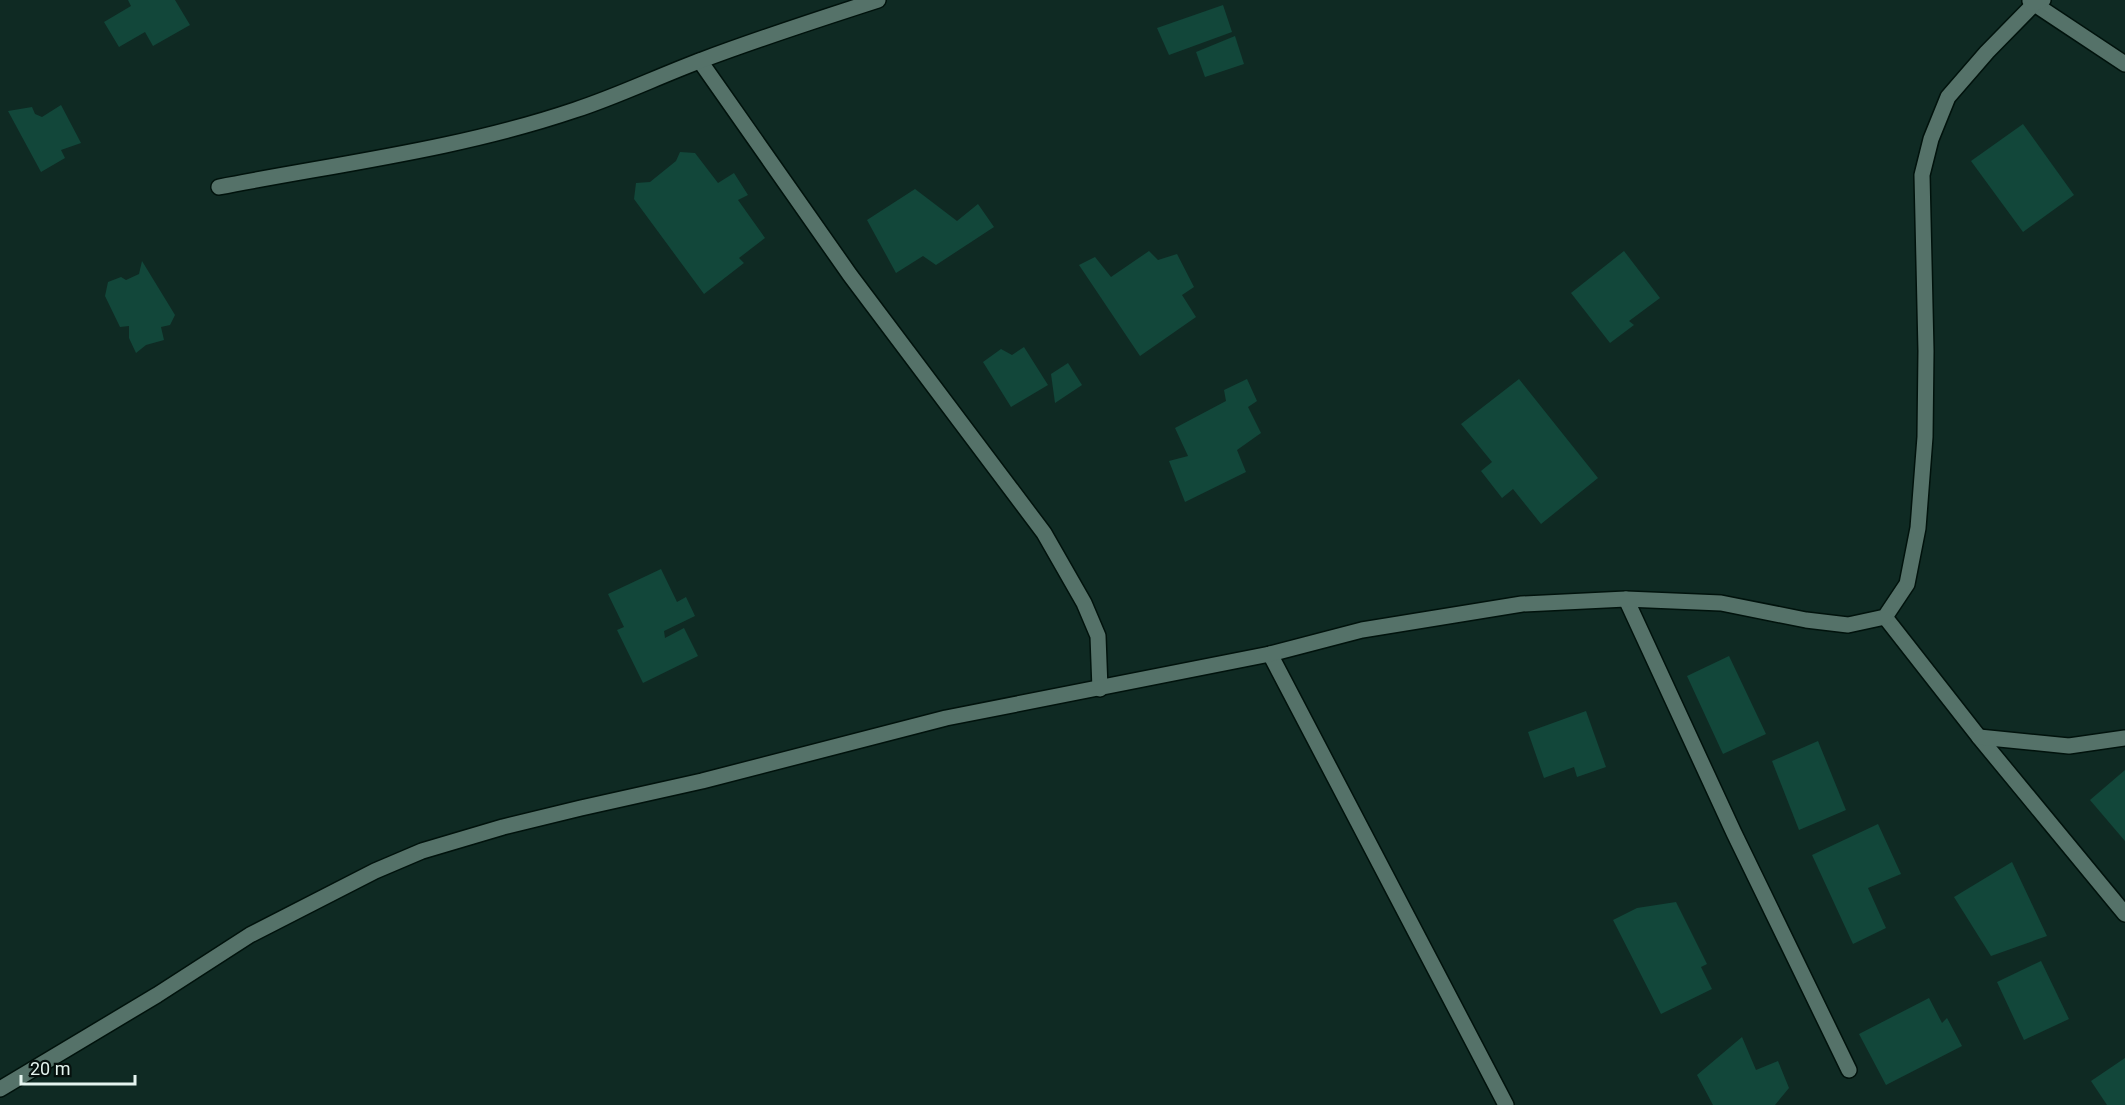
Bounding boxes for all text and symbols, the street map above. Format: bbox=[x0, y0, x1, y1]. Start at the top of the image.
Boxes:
scale bar bbox=[21, 1048, 135, 1086]
text: 20 m bbox=[30, 1058, 70, 1079]

